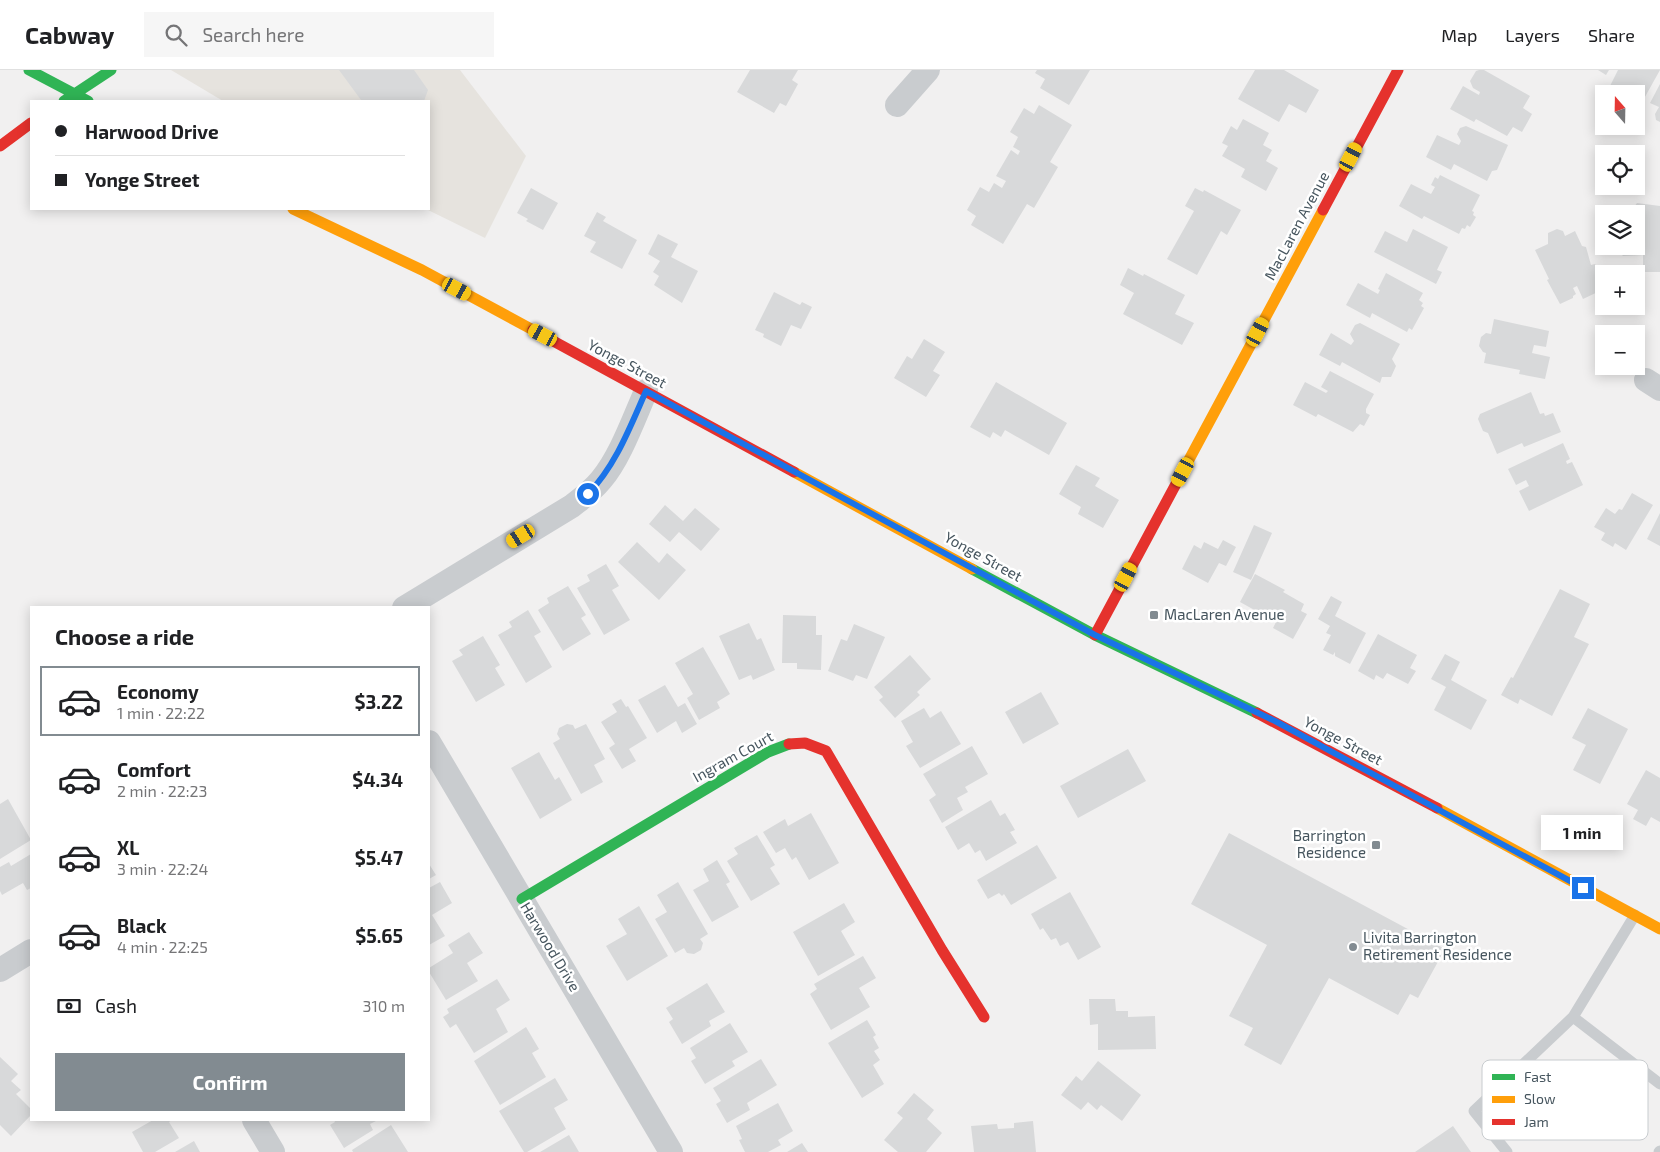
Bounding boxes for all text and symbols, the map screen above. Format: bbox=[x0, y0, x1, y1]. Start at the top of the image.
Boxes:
search box bbox=[144, 12, 494, 57]
text: Cabway bbox=[25, 20, 114, 49]
icon: search bbox=[162, 21, 190, 49]
text: Search here bbox=[202, 23, 304, 46]
text: Map bbox=[1441, 24, 1477, 46]
text: Layers bbox=[1505, 24, 1560, 46]
text: Share bbox=[1588, 24, 1635, 46]
north arrow bbox=[1595, 85, 1645, 135]
map controls bbox=[1595, 85, 1645, 375]
text: Harwood Drive bbox=[85, 120, 219, 143]
car bbox=[1337, 140, 1364, 174]
button: locate bbox=[1595, 145, 1645, 195]
text: Yonge Street bbox=[85, 168, 200, 191]
street label: MacLaren Avenue bbox=[1260, 168, 1332, 283]
button: layers bbox=[1595, 205, 1645, 255]
button: + bbox=[1595, 265, 1645, 315]
car bbox=[440, 275, 473, 303]
car bbox=[1244, 315, 1271, 349]
car bbox=[526, 321, 559, 349]
button: − bbox=[1595, 325, 1645, 375]
street label: Yonge Street bbox=[585, 335, 670, 391]
car bbox=[1169, 455, 1196, 489]
route start bbox=[577, 483, 599, 505]
car bbox=[504, 522, 537, 550]
street label: Yonge Street bbox=[941, 527, 1026, 585]
car bbox=[1112, 560, 1139, 594]
place label: MacLaren Avenue bbox=[1164, 605, 1285, 623]
marker: MacLaren Avenue bbox=[1148, 609, 1160, 621]
text: Choose a ride bbox=[55, 623, 194, 649]
icon: car bbox=[57, 679, 102, 724]
text: Economy bbox=[117, 680, 199, 703]
text: $3.22 bbox=[354, 690, 403, 713]
text: 1 min · 22:22 bbox=[117, 703, 205, 722]
street label: Yonge Street bbox=[1301, 712, 1386, 768]
street label: Ingram Court bbox=[689, 727, 776, 786]
icon: car bbox=[57, 757, 102, 802]
text: Comfort bbox=[117, 758, 191, 781]
text: $4.34 bbox=[352, 768, 403, 791]
text: 2 min · 22:23 bbox=[117, 781, 207, 800]
callout: 1 min bbox=[1542, 816, 1624, 850]
text: 1 min bbox=[1563, 823, 1601, 842]
place label: Barrington Residence bbox=[1293, 826, 1366, 861]
icon: car bbox=[57, 835, 102, 880]
text: XL bbox=[117, 836, 139, 859]
marker: Barrington Residence bbox=[1370, 839, 1382, 851]
text: $5.47 bbox=[355, 846, 403, 869]
text: 3 min · 22:24 bbox=[117, 859, 208, 878]
route end bbox=[1572, 877, 1594, 899]
street label: Harwood Drive bbox=[517, 898, 585, 994]
icon: car bbox=[57, 913, 102, 958]
text: Black bbox=[117, 914, 167, 937]
text: $5.65 bbox=[355, 924, 403, 947]
place label: Livita Barrington Retirement Residence bbox=[1363, 928, 1512, 963]
text: 4 min · 22:25 bbox=[117, 937, 208, 956]
marker: Livita Barrington Retirement Residence bbox=[1347, 941, 1359, 953]
icon: cash bbox=[55, 992, 83, 1020]
text: Cash bbox=[95, 994, 137, 1017]
text: 310 m bbox=[363, 996, 405, 1015]
button: Confirm bbox=[55, 1053, 405, 1111]
legend bbox=[1482, 1060, 1648, 1140]
text: Fast bbox=[1524, 1068, 1551, 1085]
text: Slow bbox=[1524, 1090, 1556, 1107]
text: Jam bbox=[1524, 1113, 1549, 1130]

